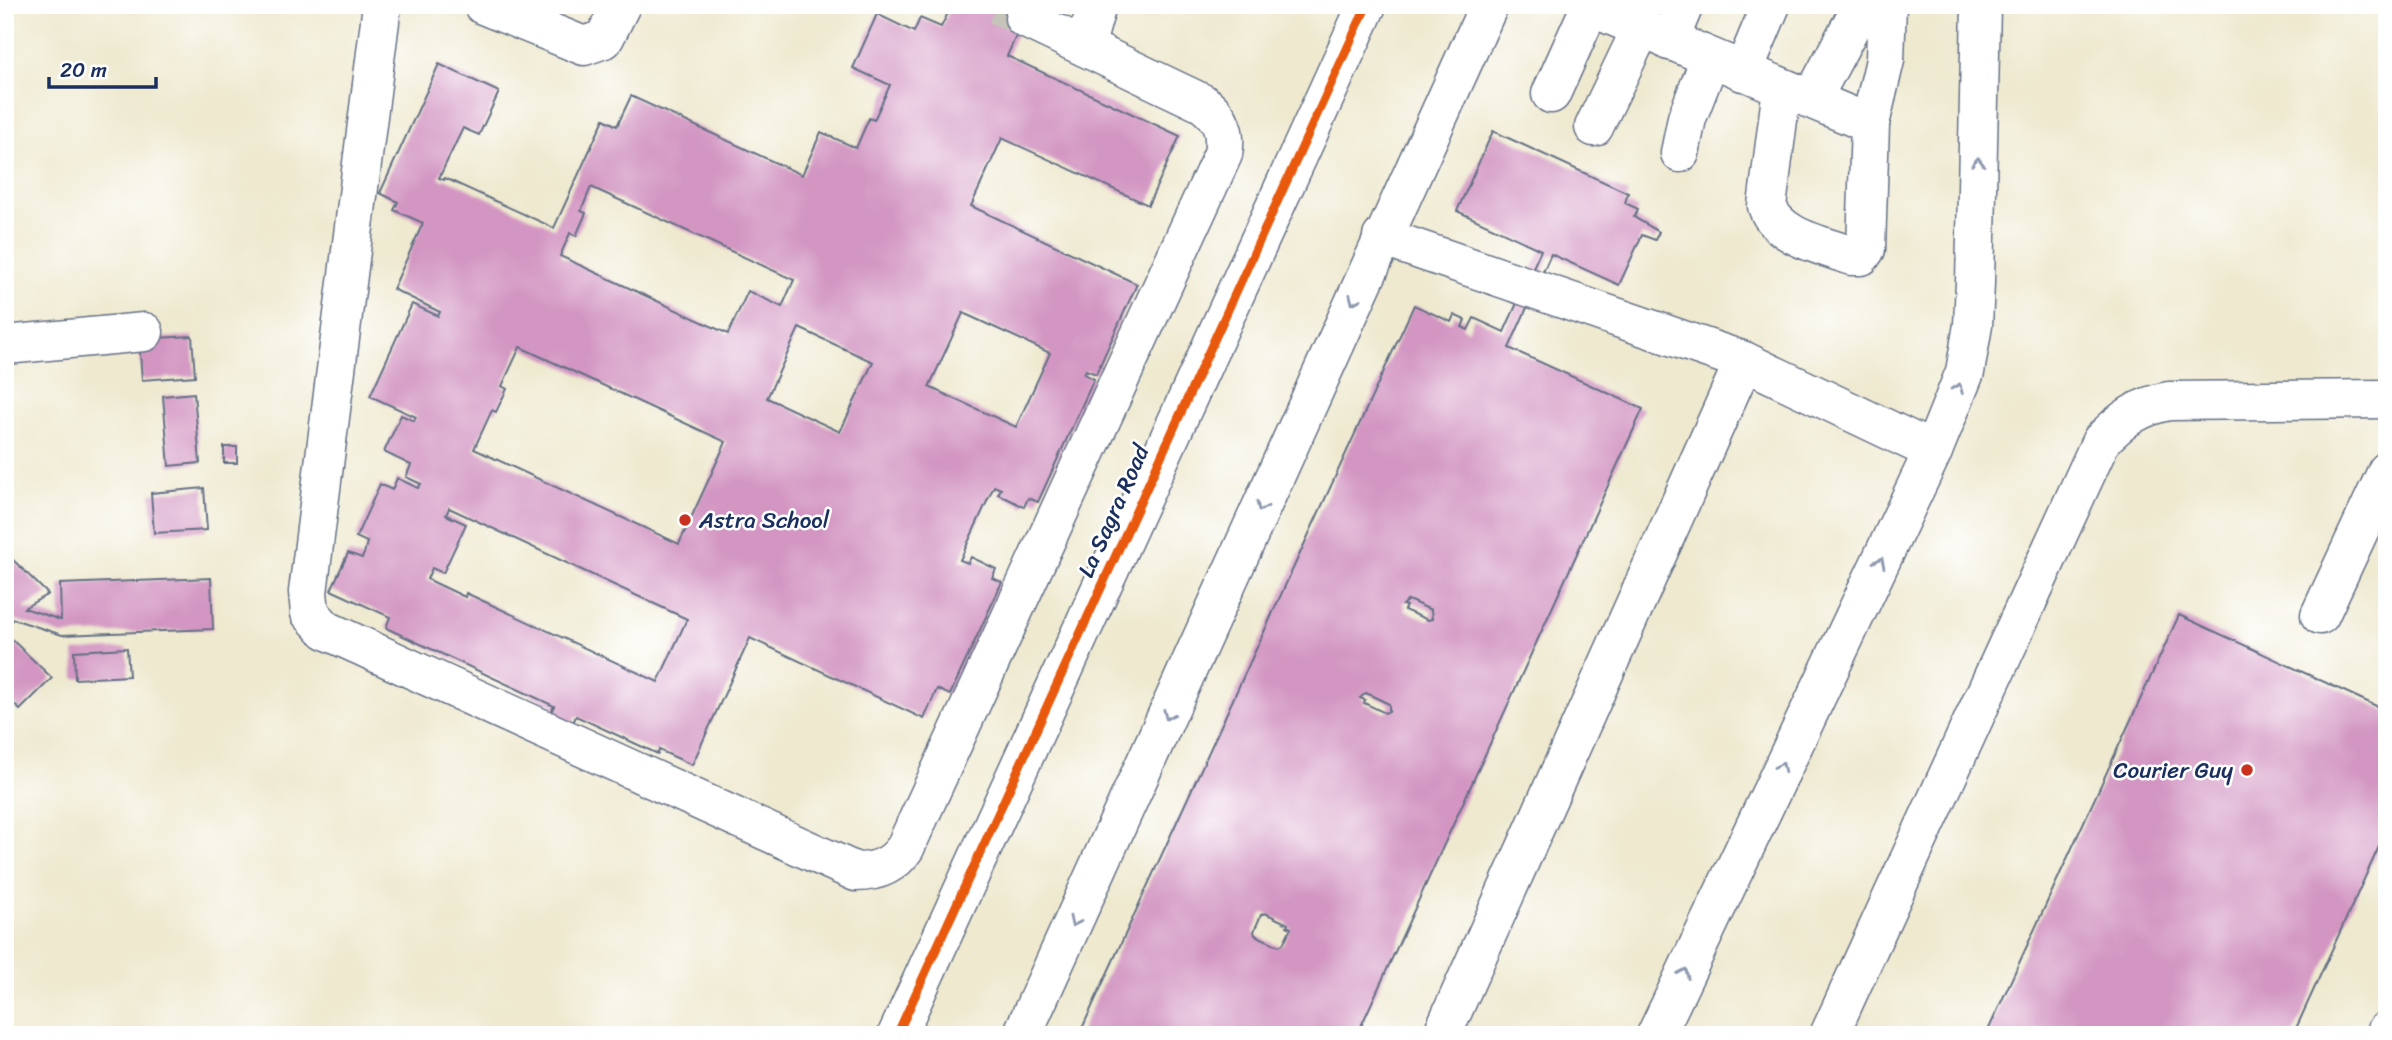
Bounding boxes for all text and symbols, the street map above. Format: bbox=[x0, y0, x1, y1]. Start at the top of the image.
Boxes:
scale bar bbox=[49, 46, 156, 90]
text: 20 m bbox=[60, 51, 107, 89]
one-way arrow bbox=[1970, 157, 1986, 167]
one-way arrow bbox=[1348, 292, 1362, 305]
one-way arrow bbox=[1950, 382, 1964, 394]
street label: La Sagra Road bbox=[1066, 436, 1162, 584]
place label: Astra School bbox=[698, 500, 830, 541]
one-way arrow bbox=[1255, 500, 1269, 512]
marker: Astra School bbox=[677, 512, 693, 528]
one-way arrow bbox=[1872, 557, 1886, 569]
one-way arrow bbox=[1162, 708, 1176, 720]
place label: Courier Guy bbox=[2113, 750, 2233, 791]
one-way arrow bbox=[1773, 762, 1787, 774]
marker: Courier Guy bbox=[2239, 762, 2255, 778]
one-way arrow bbox=[1068, 915, 1082, 927]
one-way arrow bbox=[1676, 967, 1690, 980]

